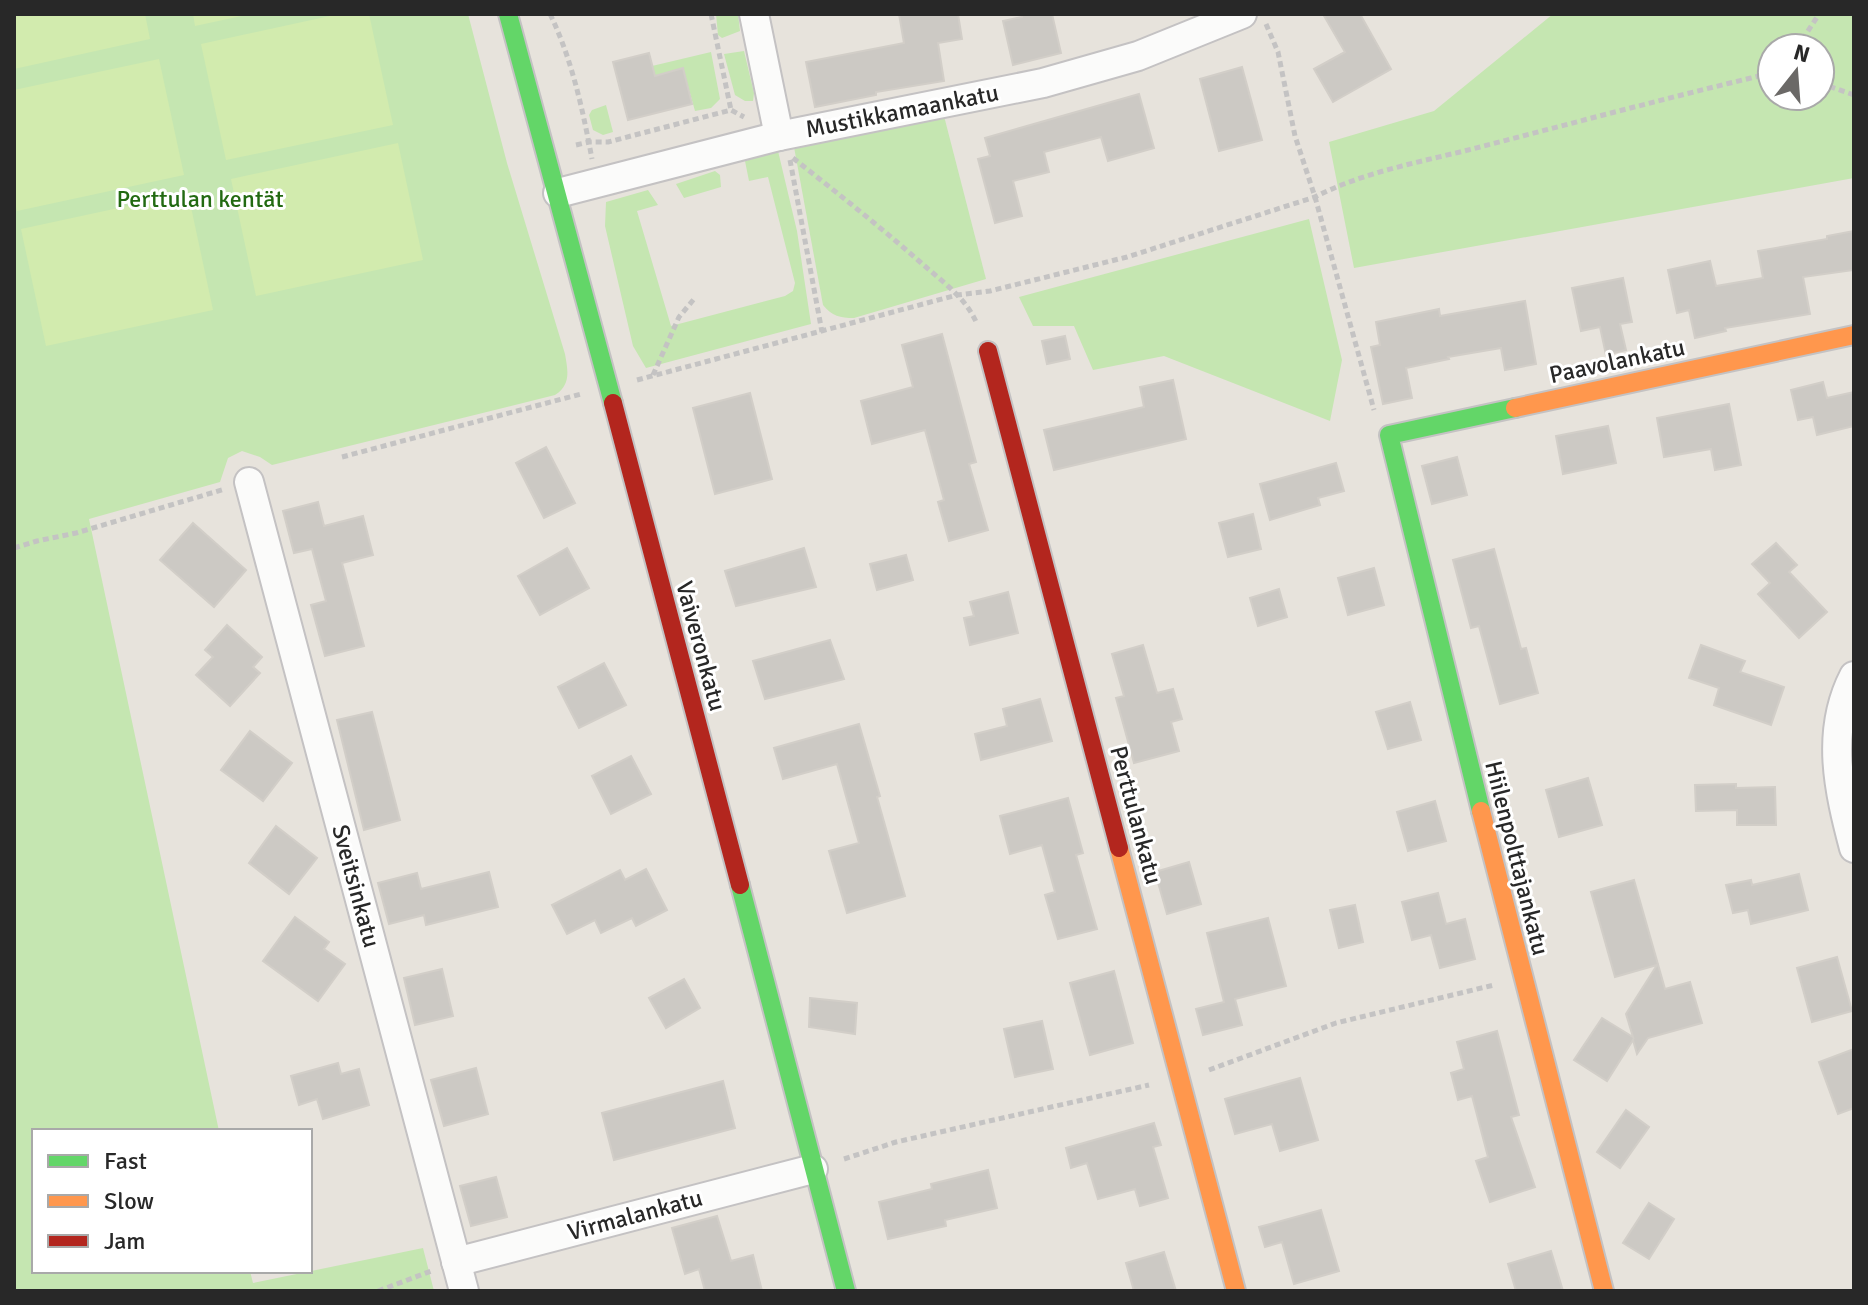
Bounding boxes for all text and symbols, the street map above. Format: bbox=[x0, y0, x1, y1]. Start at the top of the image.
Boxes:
north arrow bbox=[1756, 32, 1836, 112]
text: N bbox=[1790, 38, 1813, 69]
street label: Mustikkamaankatu bbox=[803, 78, 1001, 144]
park label: Perttulan kentät bbox=[116, 184, 284, 214]
street label: Paavolankatu bbox=[1546, 332, 1688, 390]
street label: Vaiveronkatu bbox=[669, 578, 733, 714]
street label: Perttulankatu bbox=[1103, 743, 1169, 887]
street label: Hiilenpolttajankatu bbox=[1478, 758, 1556, 958]
street label: Sveitsinkatu bbox=[325, 821, 387, 951]
legend bbox=[32, 1129, 312, 1273]
text: Fast bbox=[104, 1146, 147, 1176]
street label: Virmalankatu bbox=[564, 1183, 706, 1247]
text: Slow bbox=[104, 1186, 154, 1216]
text: Jam bbox=[104, 1226, 145, 1256]

